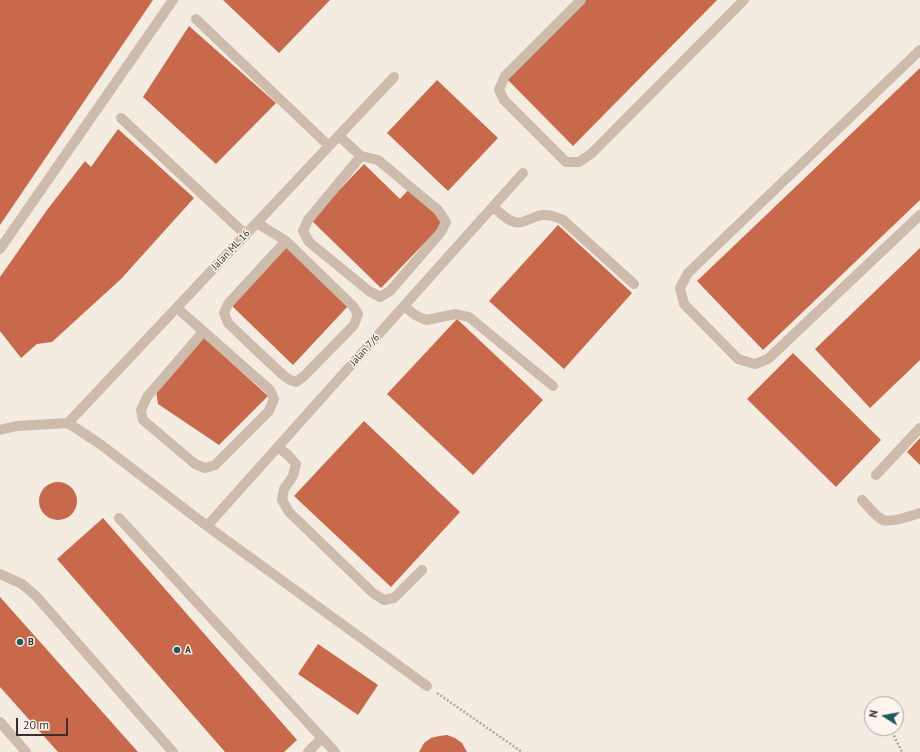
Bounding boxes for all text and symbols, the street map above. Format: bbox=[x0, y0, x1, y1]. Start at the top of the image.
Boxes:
street label: Jalan ML 16 bbox=[209, 227, 253, 273]
street label: Jalan 7/6 bbox=[348, 332, 382, 368]
place label: B bbox=[28, 636, 34, 648]
marker: B bbox=[15, 637, 25, 647]
place label: A bbox=[185, 644, 191, 656]
marker: A bbox=[172, 645, 182, 655]
north arrow bbox=[864, 696, 904, 736]
text: N bbox=[866, 709, 881, 719]
scale bar bbox=[18, 710, 70, 736]
text: 20 m bbox=[23, 717, 49, 732]

